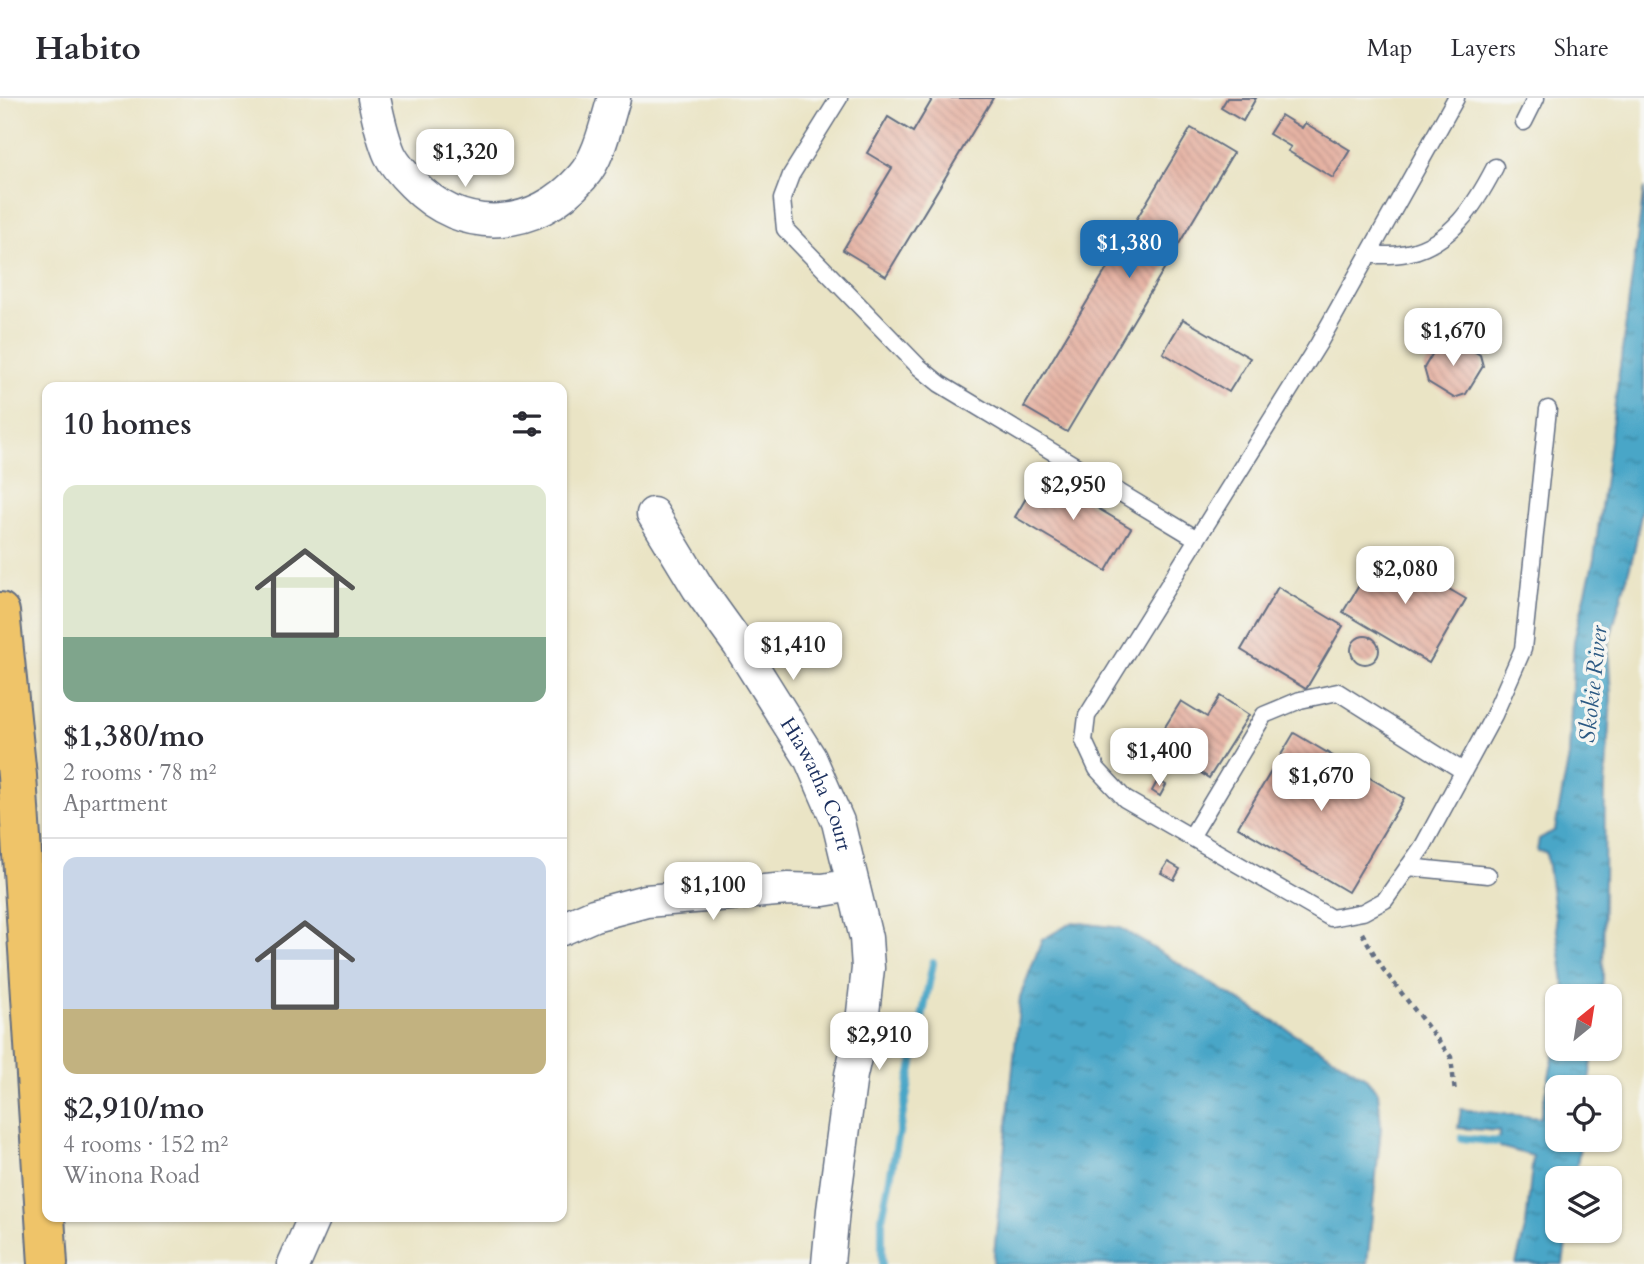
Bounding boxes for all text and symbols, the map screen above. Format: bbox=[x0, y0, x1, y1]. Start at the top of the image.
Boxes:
text: Habito bbox=[35, 26, 141, 71]
text: Map bbox=[1367, 32, 1413, 65]
text: Layers bbox=[1451, 32, 1516, 65]
text: Share bbox=[1554, 32, 1609, 65]
pin: $1,320 bbox=[408, 130, 522, 189]
text: $1,320 bbox=[432, 136, 498, 167]
pin: $1,380 bbox=[1072, 220, 1186, 280]
text: $1,380 bbox=[1096, 227, 1162, 258]
pin: $1,670 bbox=[1396, 308, 1510, 368]
text: $1,670 bbox=[1420, 315, 1486, 346]
text: 10 homes bbox=[63, 404, 192, 445]
icon: filters bbox=[508, 405, 546, 443]
pin: $2,950 bbox=[1016, 462, 1130, 522]
text: $2,950 bbox=[1040, 469, 1106, 500]
icon: home bbox=[242, 530, 368, 656]
pin: $2,080 bbox=[1348, 546, 1462, 606]
text: $2,080 bbox=[1372, 553, 1438, 584]
pin: $1,410 bbox=[736, 622, 850, 682]
water label: Skokie River bbox=[1571, 623, 1615, 744]
text: $1,410 bbox=[760, 629, 826, 660]
street label: Hiawatha Court bbox=[773, 712, 859, 854]
text: $1,380/mo bbox=[63, 716, 204, 757]
pin: $1,400 bbox=[1102, 728, 1216, 788]
text: $1,400 bbox=[1126, 735, 1192, 766]
pin: $1,670 bbox=[1264, 754, 1378, 813]
text: 2 rooms · 78 m² bbox=[63, 757, 216, 788]
text: $1,670 bbox=[1288, 760, 1354, 791]
text: Apartment bbox=[63, 788, 167, 819]
pin: $1,100 bbox=[656, 862, 770, 922]
text: $1,100 bbox=[680, 869, 746, 900]
icon: home bbox=[242, 902, 368, 1028]
north arrow bbox=[1545, 984, 1622, 1060]
map controls bbox=[1545, 984, 1622, 1243]
pin: $2,910 bbox=[822, 1012, 936, 1072]
text: $2,910 bbox=[846, 1019, 912, 1050]
button: locate bbox=[1545, 1075, 1622, 1152]
text: $2,910/mo bbox=[63, 1088, 204, 1129]
text: 4 rooms · 152 m² bbox=[63, 1129, 228, 1160]
text: Winona Road bbox=[63, 1160, 200, 1191]
button: layers bbox=[1545, 1166, 1622, 1243]

